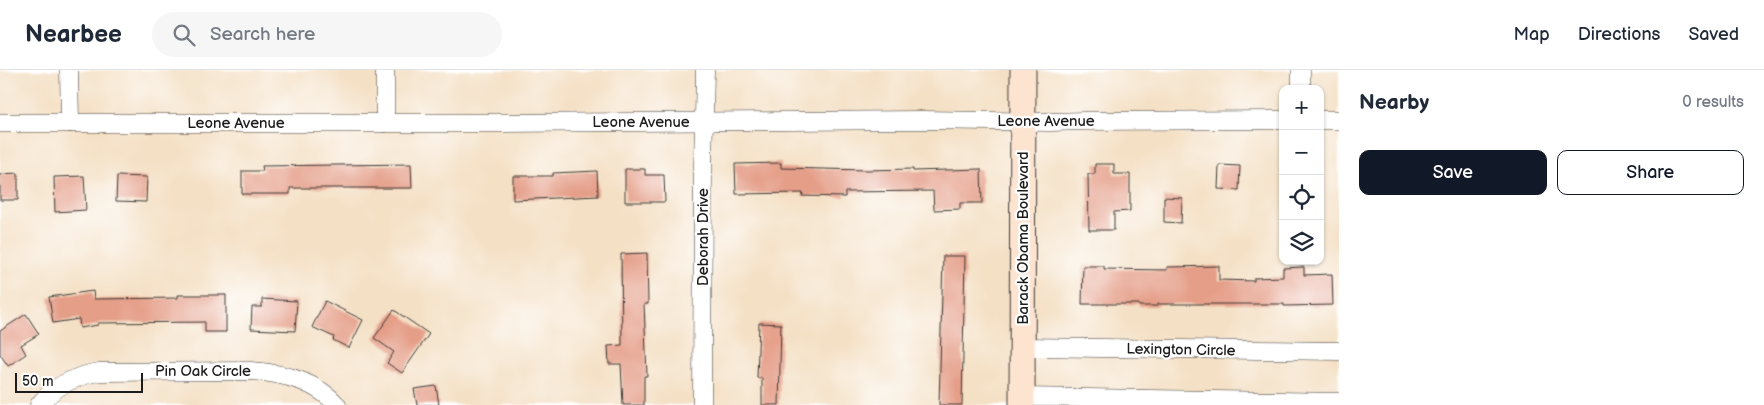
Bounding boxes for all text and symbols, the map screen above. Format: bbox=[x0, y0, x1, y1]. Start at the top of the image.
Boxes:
search box bbox=[152, 12, 502, 57]
text: Nearbee bbox=[25, 20, 122, 49]
icon: search bbox=[170, 21, 198, 49]
text: Search here bbox=[210, 23, 315, 46]
text: Map bbox=[1514, 24, 1550, 45]
text: Directions bbox=[1578, 24, 1660, 45]
text: Saved bbox=[1688, 24, 1739, 45]
map controls bbox=[1279, 85, 1324, 265]
button: + bbox=[1279, 85, 1324, 130]
text: Nearby bbox=[1359, 90, 1429, 115]
text: 0 results bbox=[1682, 93, 1744, 112]
street label: Leone Avenue bbox=[997, 112, 1095, 131]
street label: Leone Avenue bbox=[592, 113, 690, 132]
street label: Leone Avenue bbox=[187, 114, 285, 133]
button: − bbox=[1279, 130, 1324, 175]
button: Save bbox=[1359, 150, 1547, 195]
button: Share bbox=[1557, 150, 1744, 195]
street label: Barack Obama Boulevard bbox=[1014, 151, 1033, 325]
button: locate bbox=[1279, 175, 1324, 220]
street label: Deborah Drive bbox=[694, 188, 713, 286]
button: layers bbox=[1279, 220, 1324, 265]
street label: Lexington Circle bbox=[1126, 340, 1236, 360]
street label: Pin Oak Circle bbox=[155, 362, 251, 381]
scale bar bbox=[15, 370, 142, 393]
text: 50 m bbox=[22, 373, 54, 390]

